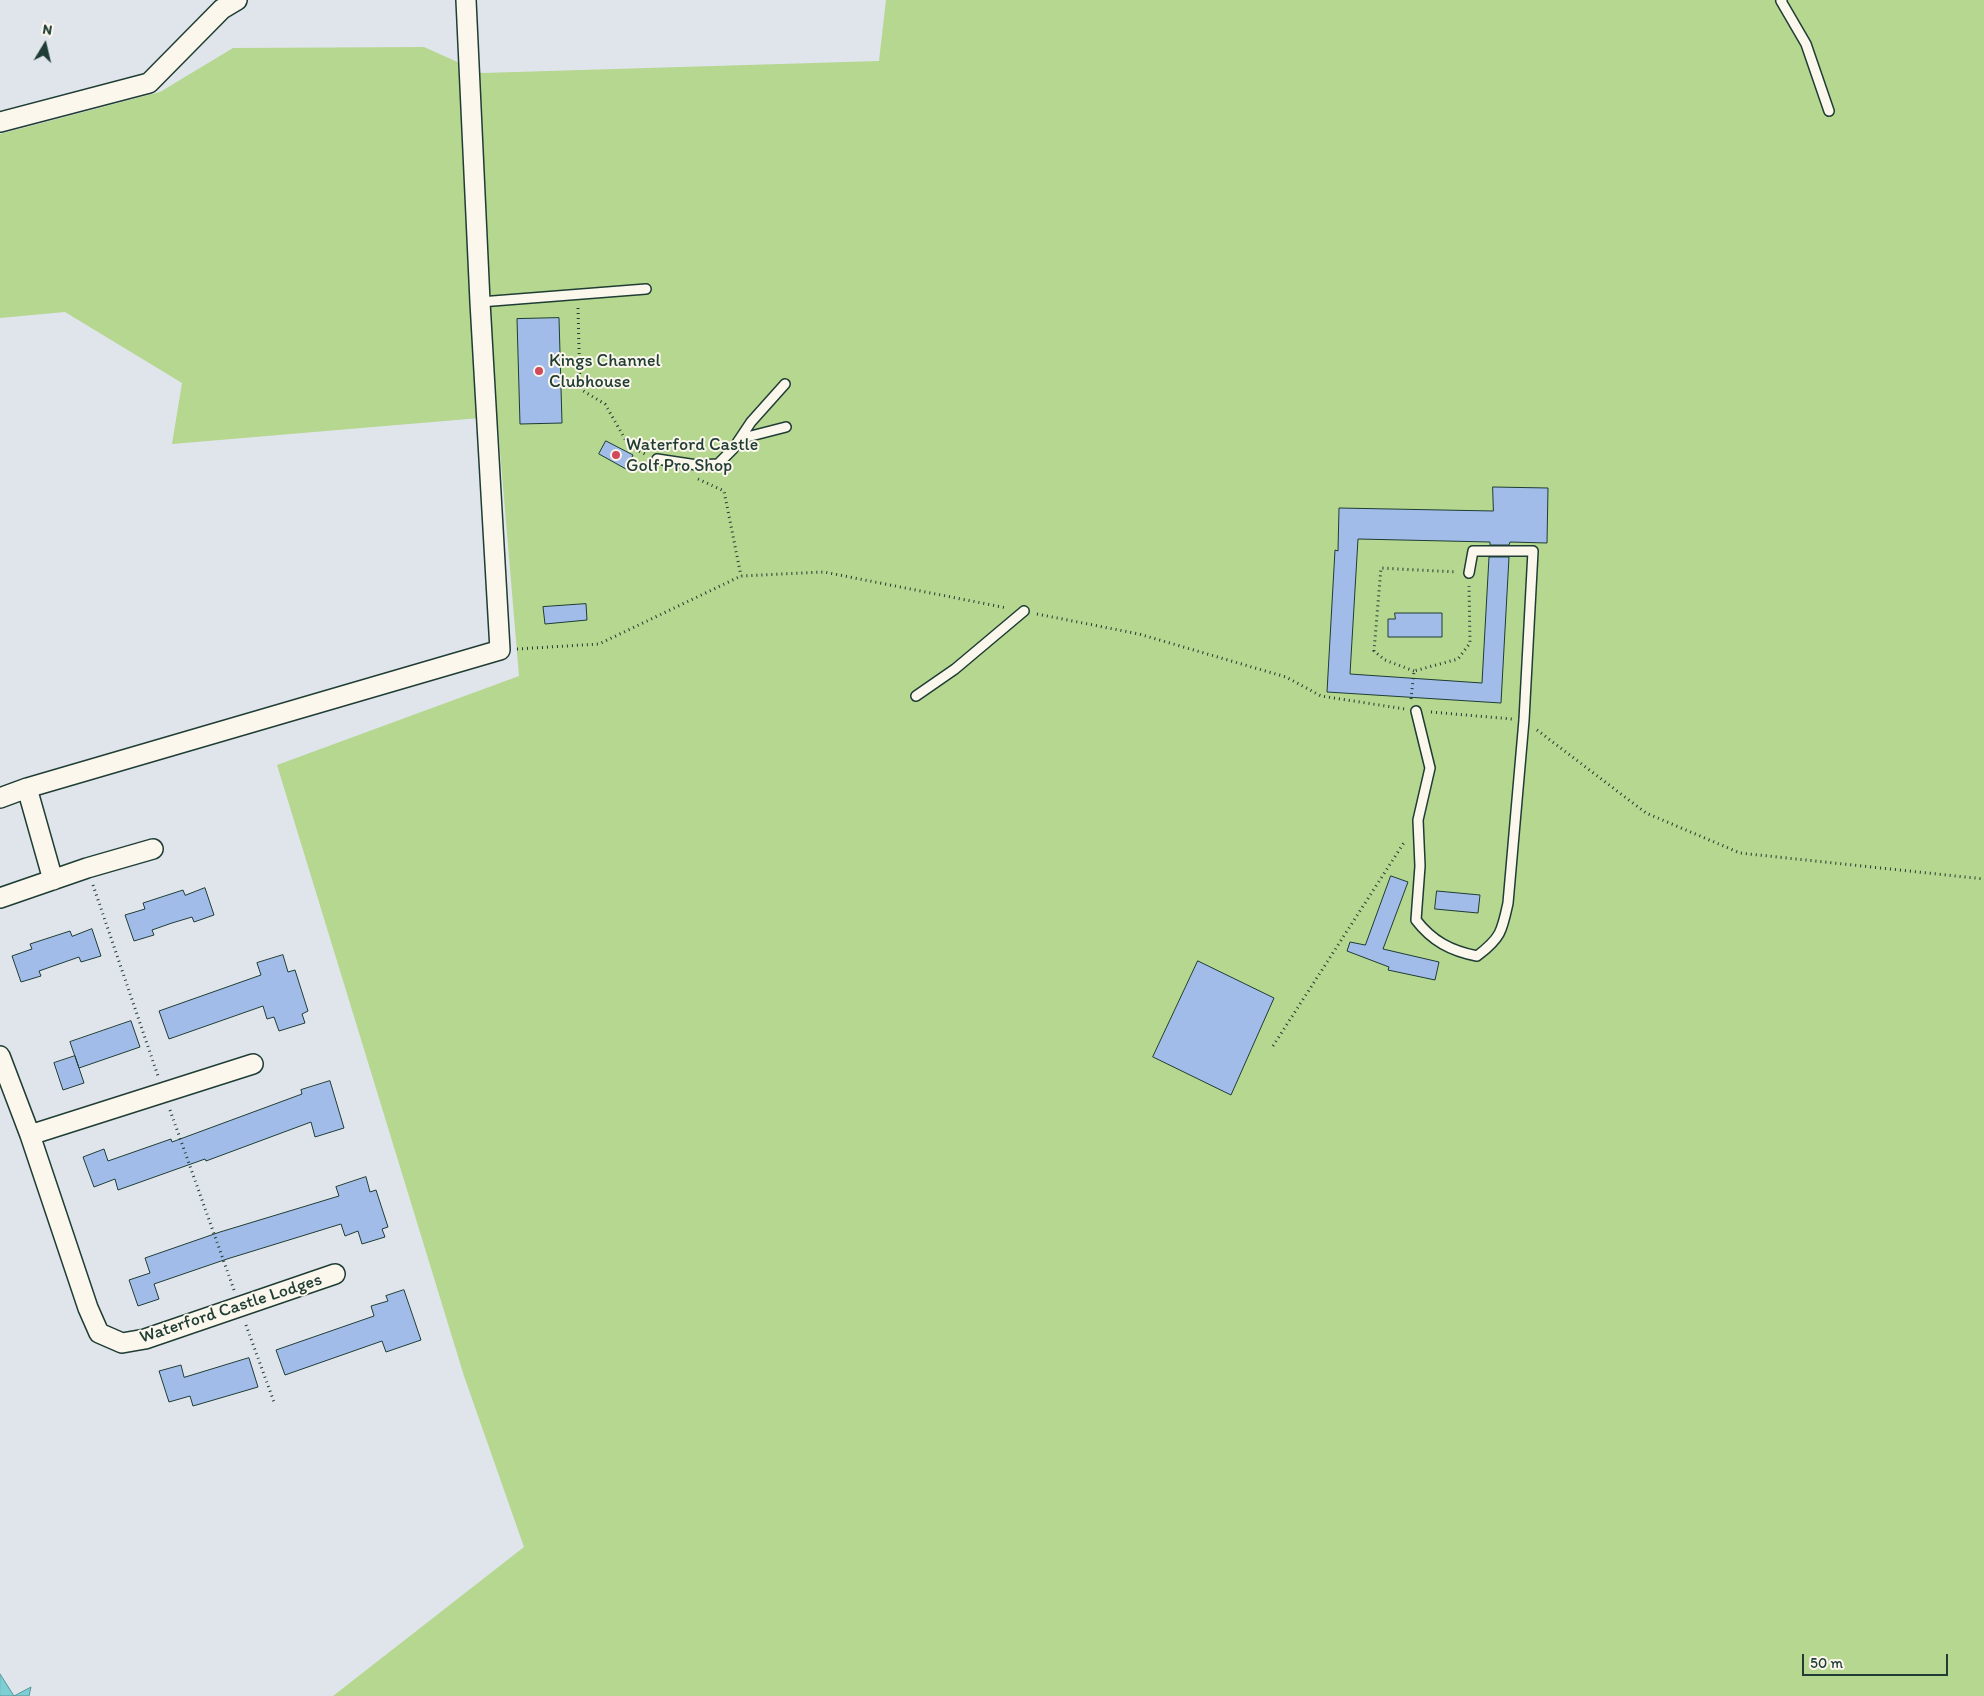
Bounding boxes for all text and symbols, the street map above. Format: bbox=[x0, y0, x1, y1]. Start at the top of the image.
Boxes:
north arrow bbox=[20, 20, 70, 70]
text: N bbox=[41, 21, 53, 39]
place label: Kings Channel Clubhouse bbox=[549, 350, 661, 392]
marker: Kings Channel Clubhouse bbox=[533, 365, 545, 377]
place label: Waterford Castle Golf Pro Shop bbox=[626, 434, 758, 476]
marker: Waterford Castle Golf Pro Shop bbox=[610, 449, 622, 461]
street label: Waterford Castle Lodges bbox=[137, 1269, 325, 1349]
scale bar bbox=[1804, 1644, 1950, 1676]
text: 50 m bbox=[1810, 1654, 1843, 1672]

